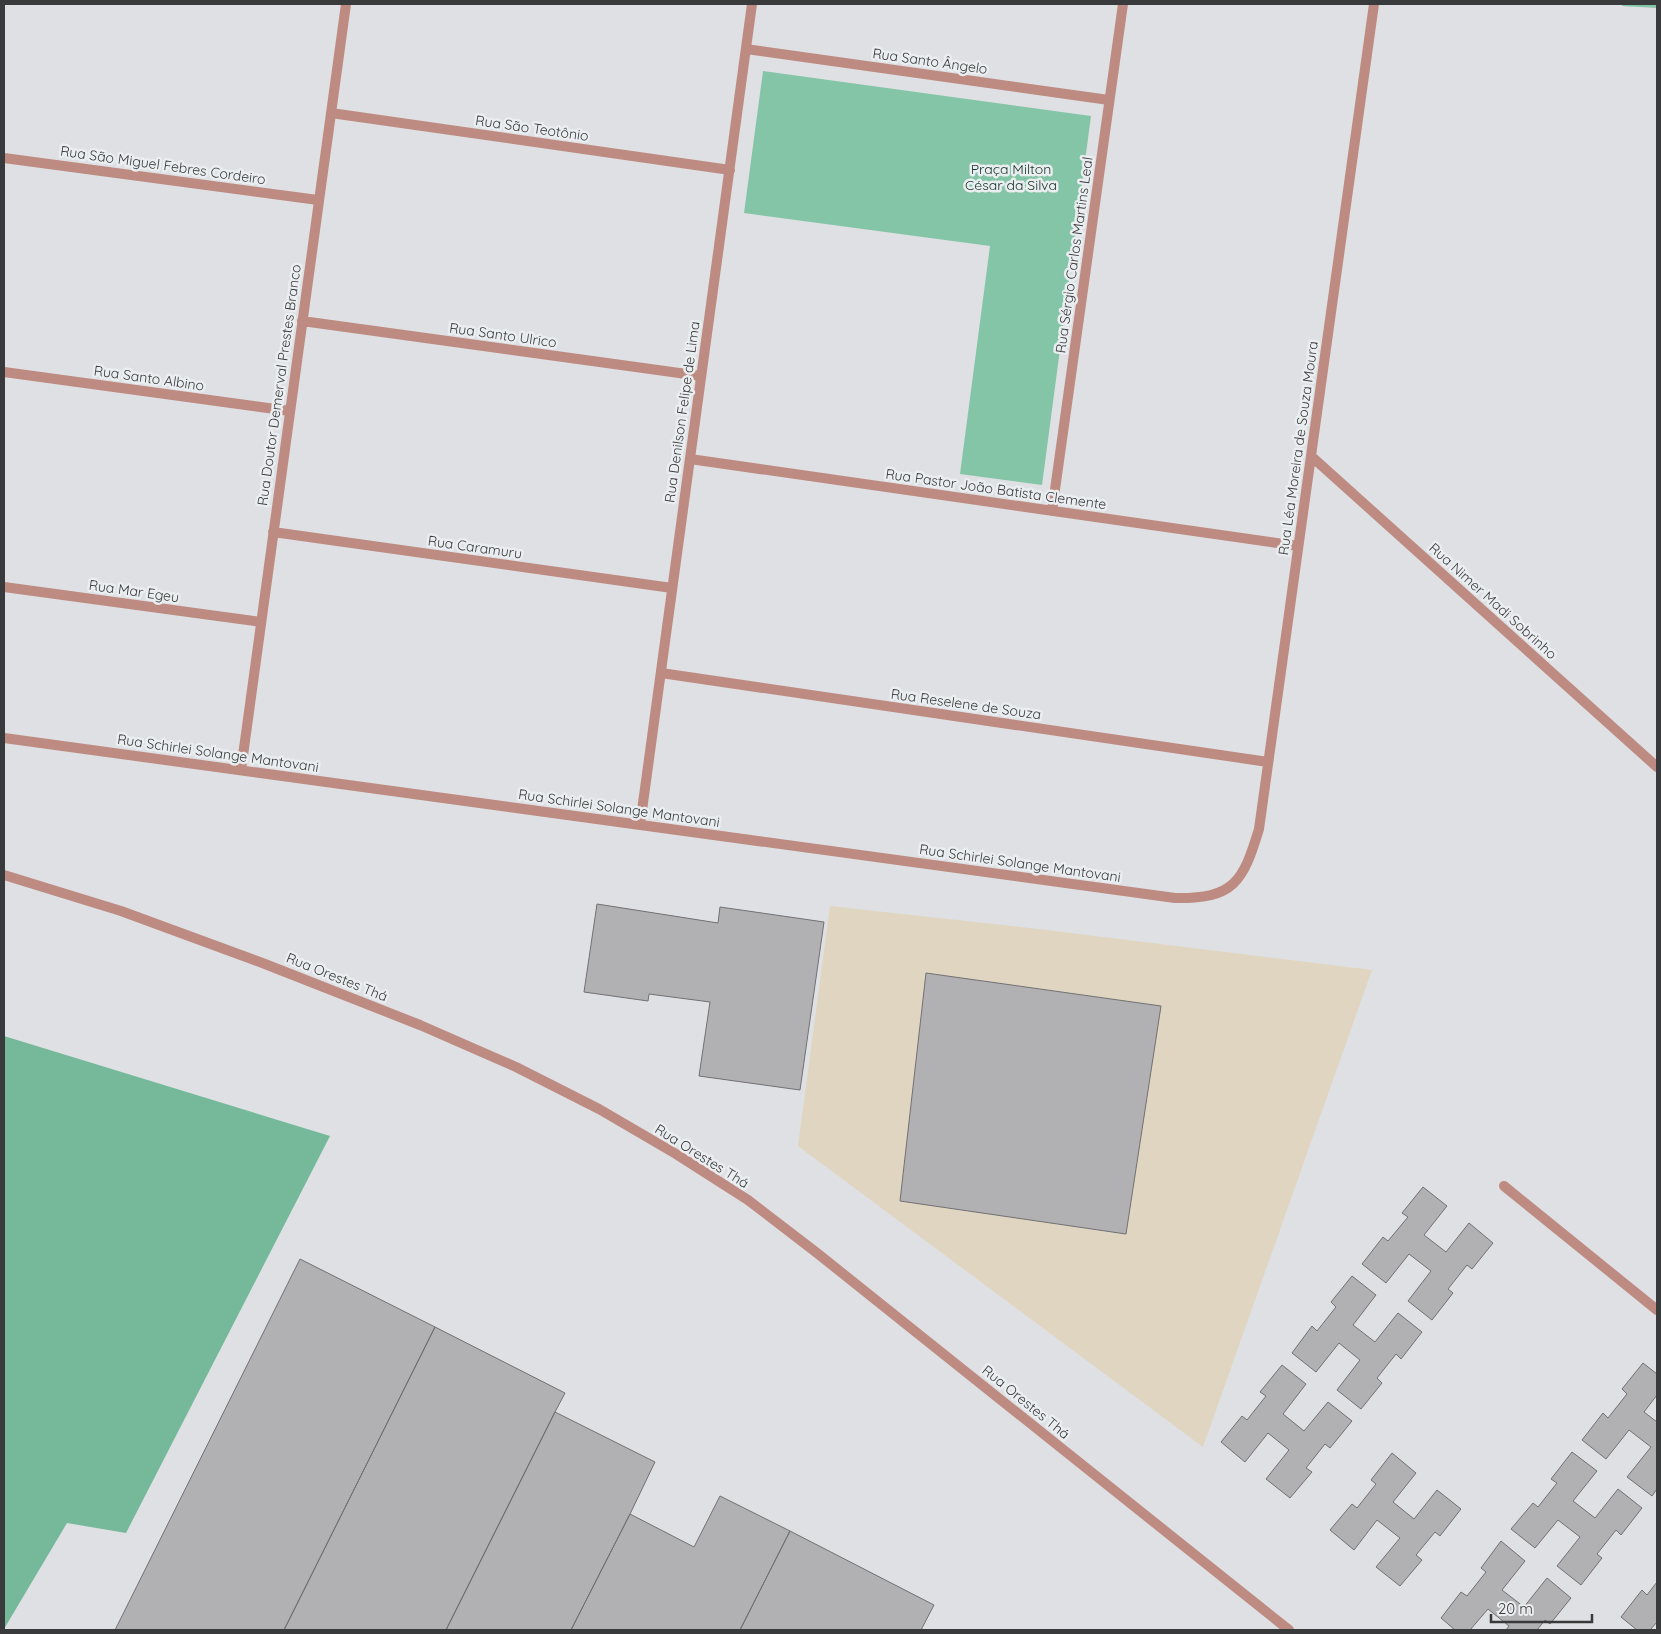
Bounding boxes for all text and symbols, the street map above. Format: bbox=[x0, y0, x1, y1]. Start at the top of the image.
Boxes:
street label: Rua Santo Ângelo bbox=[871, 44, 989, 78]
street label: Rua São Teotônio bbox=[474, 111, 590, 145]
street label: Rua São Miguel Febres Cordeiro bbox=[59, 142, 267, 188]
street label: Rua Sérgio Carlos Martins Leal bbox=[1051, 156, 1097, 354]
park label: Praça Milton César da Silva bbox=[965, 160, 1057, 194]
street label: Rua Doutor Demerval Prestes Branco bbox=[253, 263, 305, 507]
street label: Rua Santo Ulrico bbox=[448, 319, 558, 351]
street label: Rua Denilson Felipe de Lima bbox=[660, 320, 704, 504]
street label: Rua Léa Moreira de Souza Moura bbox=[1274, 340, 1322, 556]
street label: Rua Santo Albino bbox=[93, 361, 205, 395]
street label: Rua Pastor João Batista Clemente bbox=[884, 465, 1108, 513]
street label: Rua Caramuru bbox=[427, 531, 523, 563]
street label: Rua Nimer Madi Sobrinho bbox=[1425, 539, 1561, 663]
street label: Rua Mar Egeu bbox=[88, 576, 180, 606]
street label: Rua Reselene de Souza bbox=[890, 685, 1042, 723]
street label: Rua Schirlei Solange Mantovani bbox=[116, 730, 320, 776]
street label: Rua Schirlei Solange Mantovani bbox=[517, 785, 721, 831]
street label: Rua Schirlei Solange Mantovani bbox=[918, 840, 1122, 886]
street label: Rua Orestes Thá bbox=[284, 948, 390, 1006]
street label: Rua Orestes Thá bbox=[652, 1120, 752, 1192]
street label: Rua Orestes Thá bbox=[978, 1361, 1074, 1443]
scale bar bbox=[1491, 1592, 1592, 1624]
text: 20 m bbox=[1498, 1599, 1533, 1618]

